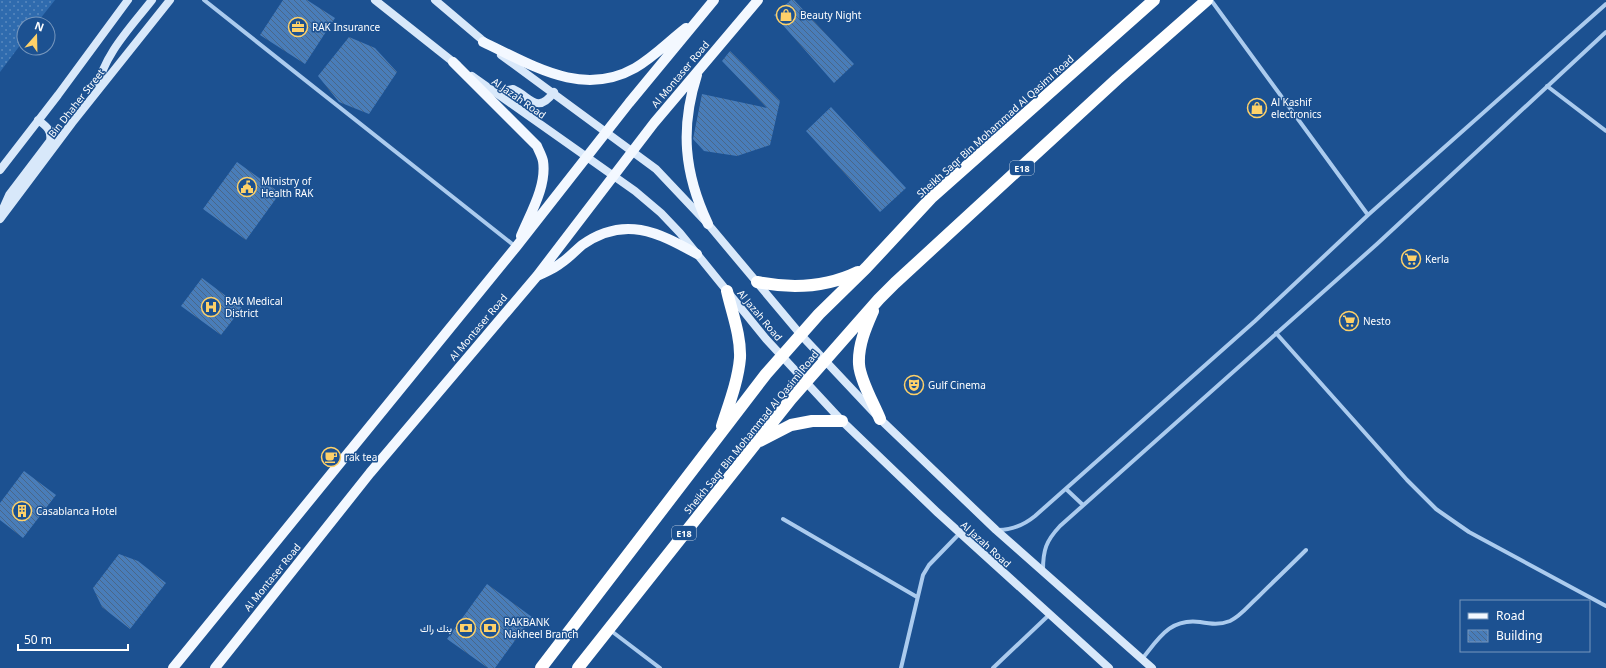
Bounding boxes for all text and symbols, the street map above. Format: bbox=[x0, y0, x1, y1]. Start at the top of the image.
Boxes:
shop icon: Beauty Night bbox=[775, 4, 797, 26]
place label: Beauty Night bbox=[800, 8, 862, 22]
north arrow bbox=[16, 16, 56, 56]
office icon: RAK Insurance bbox=[287, 16, 309, 38]
text: N bbox=[33, 18, 46, 35]
place label: RAK Insurance bbox=[312, 20, 380, 34]
street label: Al Montaser Road bbox=[648, 38, 712, 110]
street label: Sheikh Saqr Bin Mohammad Al Qasimi Road bbox=[913, 52, 1077, 200]
street label: Bin Dhaher Street bbox=[45, 66, 107, 140]
street label: Al Jazah Road bbox=[489, 74, 549, 122]
place label: Al Kashif electronics bbox=[1271, 95, 1322, 121]
shop icon: Al Kashif electronics bbox=[1246, 97, 1268, 119]
road number: E18 bbox=[1010, 161, 1034, 175]
place label: Ministry of Health RAK bbox=[261, 174, 314, 200]
public building icon: Ministry of Health RAK bbox=[236, 176, 258, 198]
supermarket icon: Kerla bbox=[1400, 248, 1422, 270]
place label: Kerla bbox=[1425, 252, 1449, 266]
street label: Al Jazah Road bbox=[734, 286, 786, 344]
street label: Al Montaser Road bbox=[446, 291, 510, 363]
place label: RAK Medical District bbox=[225, 294, 283, 320]
hospital icon: RAK Medical District bbox=[200, 296, 222, 318]
supermarket icon: Nesto bbox=[1338, 310, 1360, 332]
place label: Nesto bbox=[1363, 314, 1391, 328]
street label: Sheikh Saqr Bin Mohammad Al Qasimi Road bbox=[681, 347, 821, 517]
theatre icon: Gulf Cinema bbox=[903, 374, 925, 396]
place label: Gulf Cinema bbox=[928, 378, 986, 392]
cafe icon: rak tea bbox=[320, 446, 342, 468]
place label: rak tea bbox=[345, 450, 377, 464]
building icon: Casablanca Hotel bbox=[11, 500, 33, 522]
place label: Casablanca Hotel bbox=[36, 504, 117, 518]
street label: Al Jazah Road bbox=[958, 518, 1014, 570]
road number: E18 bbox=[672, 526, 696, 540]
street label: Al Montaser Road bbox=[240, 540, 304, 614]
legend bbox=[1460, 600, 1590, 652]
text: Road bbox=[1496, 607, 1525, 624]
place label: RAKBANK Nakheel Branch bbox=[504, 615, 578, 641]
bank icon: بنك راك bbox=[455, 617, 477, 639]
bank icon: RAKBANK Nakheel Branch bbox=[479, 617, 501, 639]
place label: بنك راك bbox=[420, 621, 452, 635]
scale bar bbox=[18, 626, 128, 652]
text: Building bbox=[1496, 627, 1543, 644]
text: 50 m bbox=[24, 631, 52, 648]

